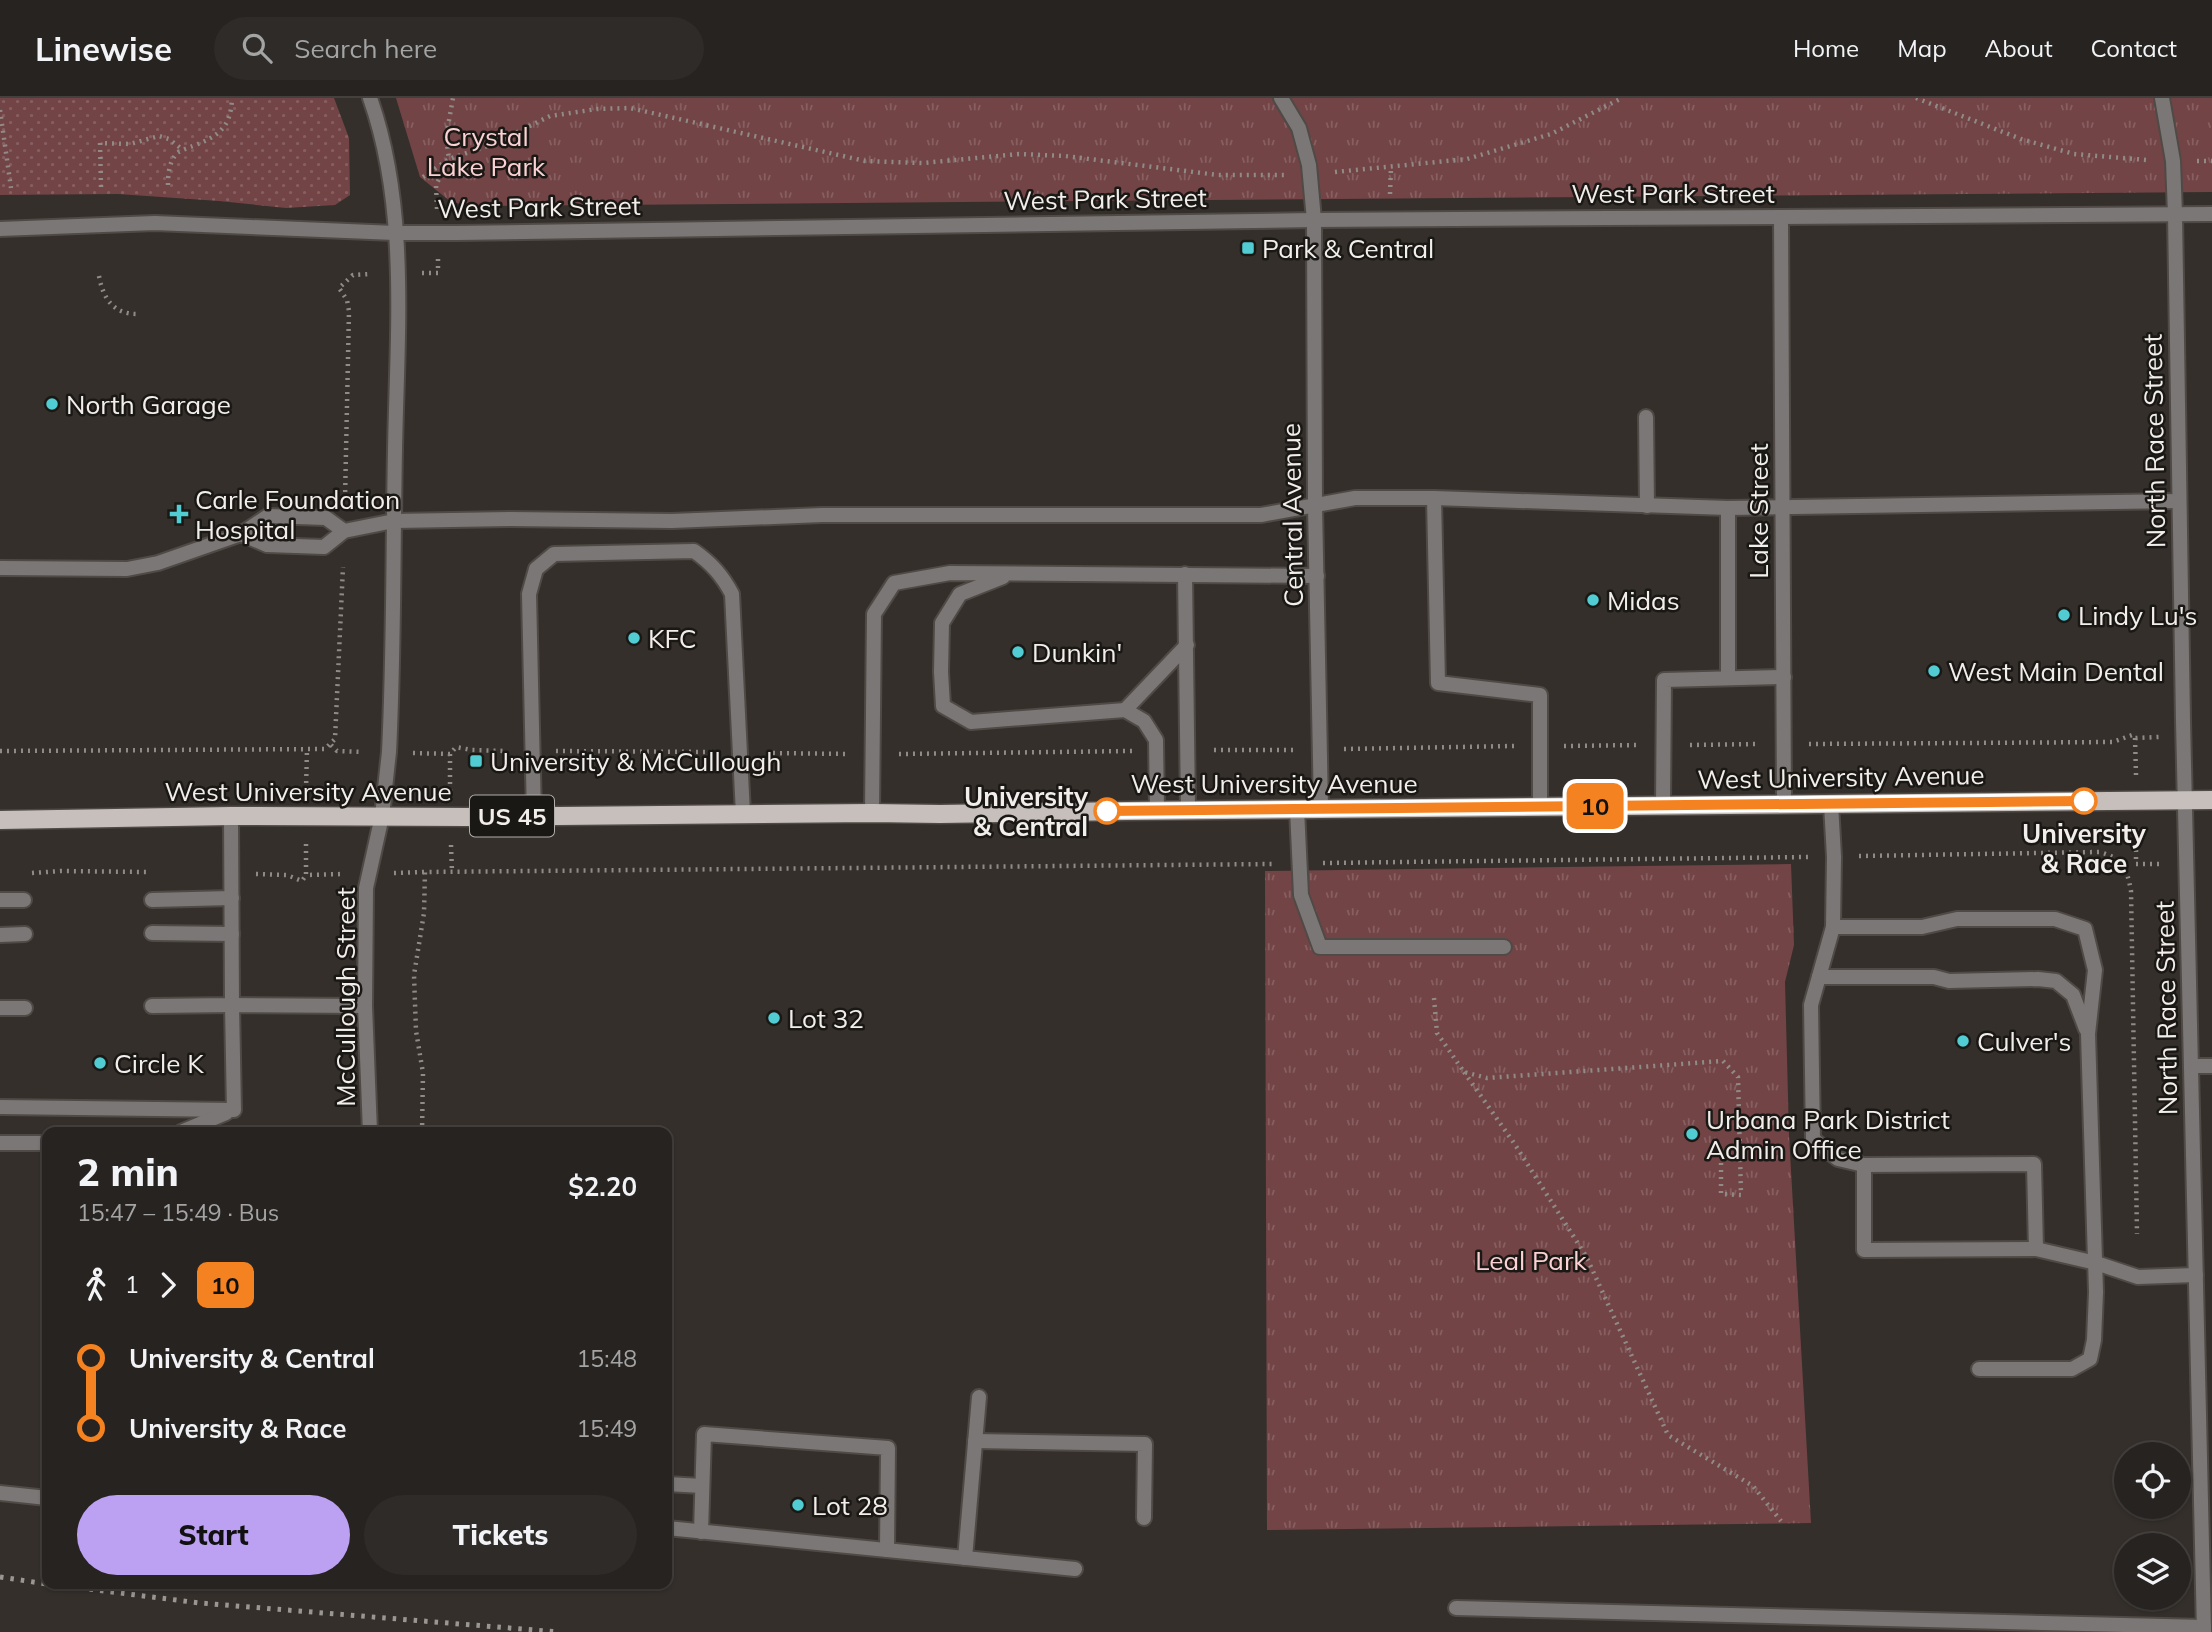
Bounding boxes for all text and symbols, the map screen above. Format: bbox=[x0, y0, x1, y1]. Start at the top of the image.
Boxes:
search box bbox=[214, 17, 704, 80]
text: Linewise bbox=[35, 28, 172, 69]
icon: search bbox=[238, 29, 276, 67]
text: Search here bbox=[294, 32, 437, 65]
text: Home bbox=[1793, 33, 1859, 63]
text: Map bbox=[1897, 33, 1947, 63]
text: About bbox=[1985, 33, 2053, 63]
text: Contact bbox=[2091, 33, 2177, 63]
park label: Crystal Lake Park bbox=[427, 120, 546, 183]
street label: West Park Street bbox=[1571, 177, 1775, 210]
street label: West Park Street bbox=[1003, 181, 1207, 217]
street label: West Park Street bbox=[437, 189, 641, 225]
place label: Park & Central bbox=[1262, 232, 1434, 265]
marker: Park & Central bbox=[1240, 240, 1256, 256]
street label: North Race Street bbox=[2136, 333, 2172, 549]
place label: North Garage bbox=[66, 388, 231, 421]
marker: North Garage bbox=[44, 396, 60, 412]
street label: Central Avenue bbox=[1274, 423, 1310, 607]
street label: Lake Street bbox=[1742, 443, 1775, 579]
place label: Carle Foundation Hospital bbox=[195, 483, 400, 546]
marker: Carle Foundation Hospital bbox=[169, 504, 189, 524]
place label: Midas bbox=[1607, 584, 1680, 617]
marker: Midas bbox=[1585, 592, 1601, 608]
place label: Lindy Lu's bbox=[2078, 599, 2197, 632]
marker: Lindy Lu's bbox=[2056, 607, 2072, 623]
place label: KFC bbox=[648, 622, 696, 655]
marker: KFC bbox=[626, 630, 642, 646]
place label: Dunkin' bbox=[1032, 636, 1122, 669]
marker: Dunkin' bbox=[1010, 644, 1026, 660]
place label: West Main Dental bbox=[1948, 655, 2164, 688]
marker: West Main Dental bbox=[1926, 663, 1942, 679]
place label: University & McCullough bbox=[490, 745, 781, 778]
marker: University & McCullough bbox=[468, 753, 484, 769]
street label: West University Avenue bbox=[1697, 758, 1985, 796]
street label: West University Avenue bbox=[1130, 767, 1418, 800]
street label: West University Avenue bbox=[164, 775, 452, 808]
place label: University & Central bbox=[964, 780, 1089, 843]
line badge: 10 bbox=[1564, 783, 1626, 829]
marker: University & Race bbox=[2071, 788, 2097, 814]
text: 10 bbox=[1581, 791, 1609, 821]
road number: US 45 bbox=[470, 796, 554, 836]
marker: University & Central bbox=[1094, 798, 1120, 824]
place label: University & Race bbox=[2022, 817, 2147, 880]
street label: McCullough Street bbox=[329, 887, 362, 1107]
street label: North Race Street bbox=[2148, 900, 2184, 1116]
place label: Lot 32 bbox=[788, 1002, 864, 1035]
marker: Lot 32 bbox=[766, 1010, 782, 1026]
place label: Culver's bbox=[1977, 1025, 2072, 1058]
marker: Culver's bbox=[1955, 1033, 1971, 1049]
place label: Circle K bbox=[114, 1047, 204, 1080]
marker: Circle K bbox=[92, 1055, 108, 1071]
place label: Urbana Park District Admin Office bbox=[1706, 1103, 1950, 1166]
marker: Urbana Park District Admin Office bbox=[1684, 1126, 1700, 1142]
text: 2 min bbox=[77, 1148, 179, 1196]
text: $2.20 bbox=[568, 1170, 637, 1203]
text: 15:47 – 15:49 · Bus bbox=[77, 1198, 279, 1227]
park label: Leal Park bbox=[1475, 1244, 1587, 1277]
icon: walk bbox=[77, 1266, 115, 1304]
icon: forward bbox=[149, 1266, 187, 1304]
text: 1 bbox=[125, 1270, 139, 1299]
text: 10 bbox=[211, 1270, 240, 1300]
text: University & Central bbox=[129, 1342, 375, 1375]
text: 15:48 bbox=[577, 1344, 637, 1373]
text: University & Race bbox=[129, 1412, 346, 1445]
text: 15:49 bbox=[577, 1414, 637, 1443]
map controls bbox=[2114, 1442, 2191, 1610]
button: locate bbox=[2114, 1442, 2191, 1519]
place label: Lot 28 bbox=[812, 1489, 888, 1522]
button: Start bbox=[77, 1495, 350, 1575]
button: Tickets bbox=[364, 1495, 637, 1575]
marker: Lot 28 bbox=[790, 1497, 806, 1513]
button: layers bbox=[2114, 1533, 2191, 1610]

